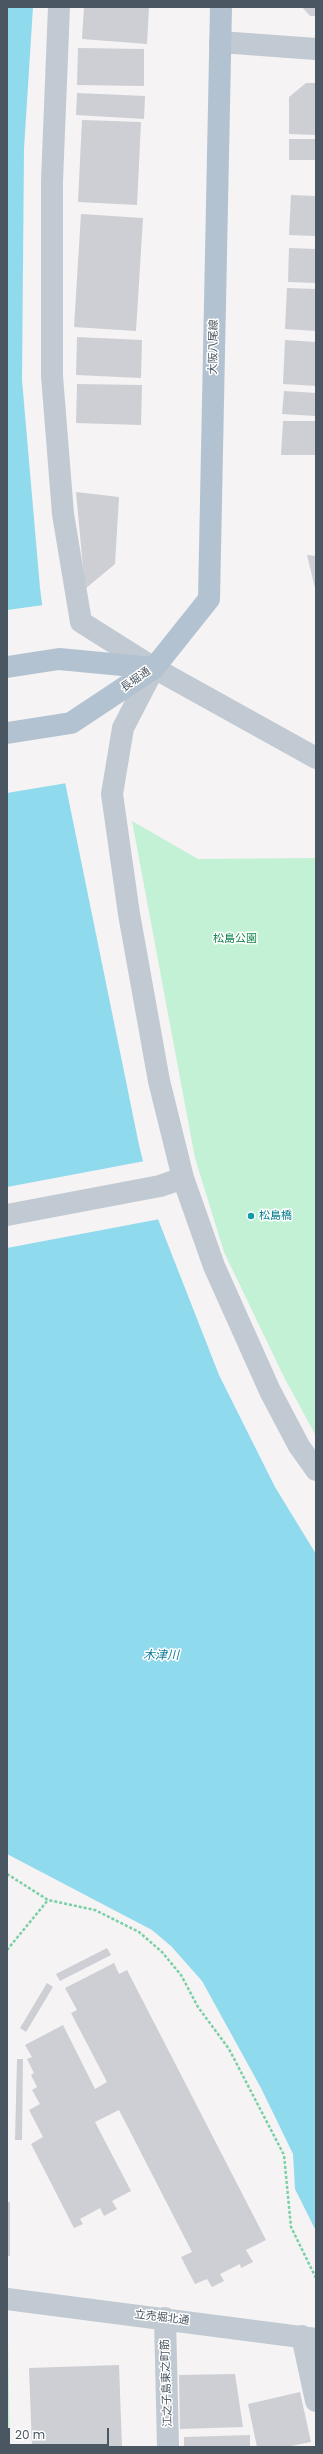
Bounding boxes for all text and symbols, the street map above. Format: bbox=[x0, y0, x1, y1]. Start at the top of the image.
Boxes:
street label: 大阪八尾線 bbox=[207, 319, 221, 375]
street label: 長堀通 bbox=[119, 665, 153, 695]
park label: 松島公園 bbox=[213, 932, 257, 946]
place label: 松島橋 bbox=[259, 1209, 292, 1223]
marker: 松島橋 bbox=[246, 1211, 256, 1221]
water label: 木津川 bbox=[143, 1649, 179, 1663]
street label: 立売堀北通 bbox=[134, 2308, 190, 2328]
street label: 江之子島東之町筋 bbox=[159, 2339, 175, 2427]
scale bar bbox=[10, 2420, 111, 2446]
text: 20 m bbox=[15, 2426, 45, 2443]

